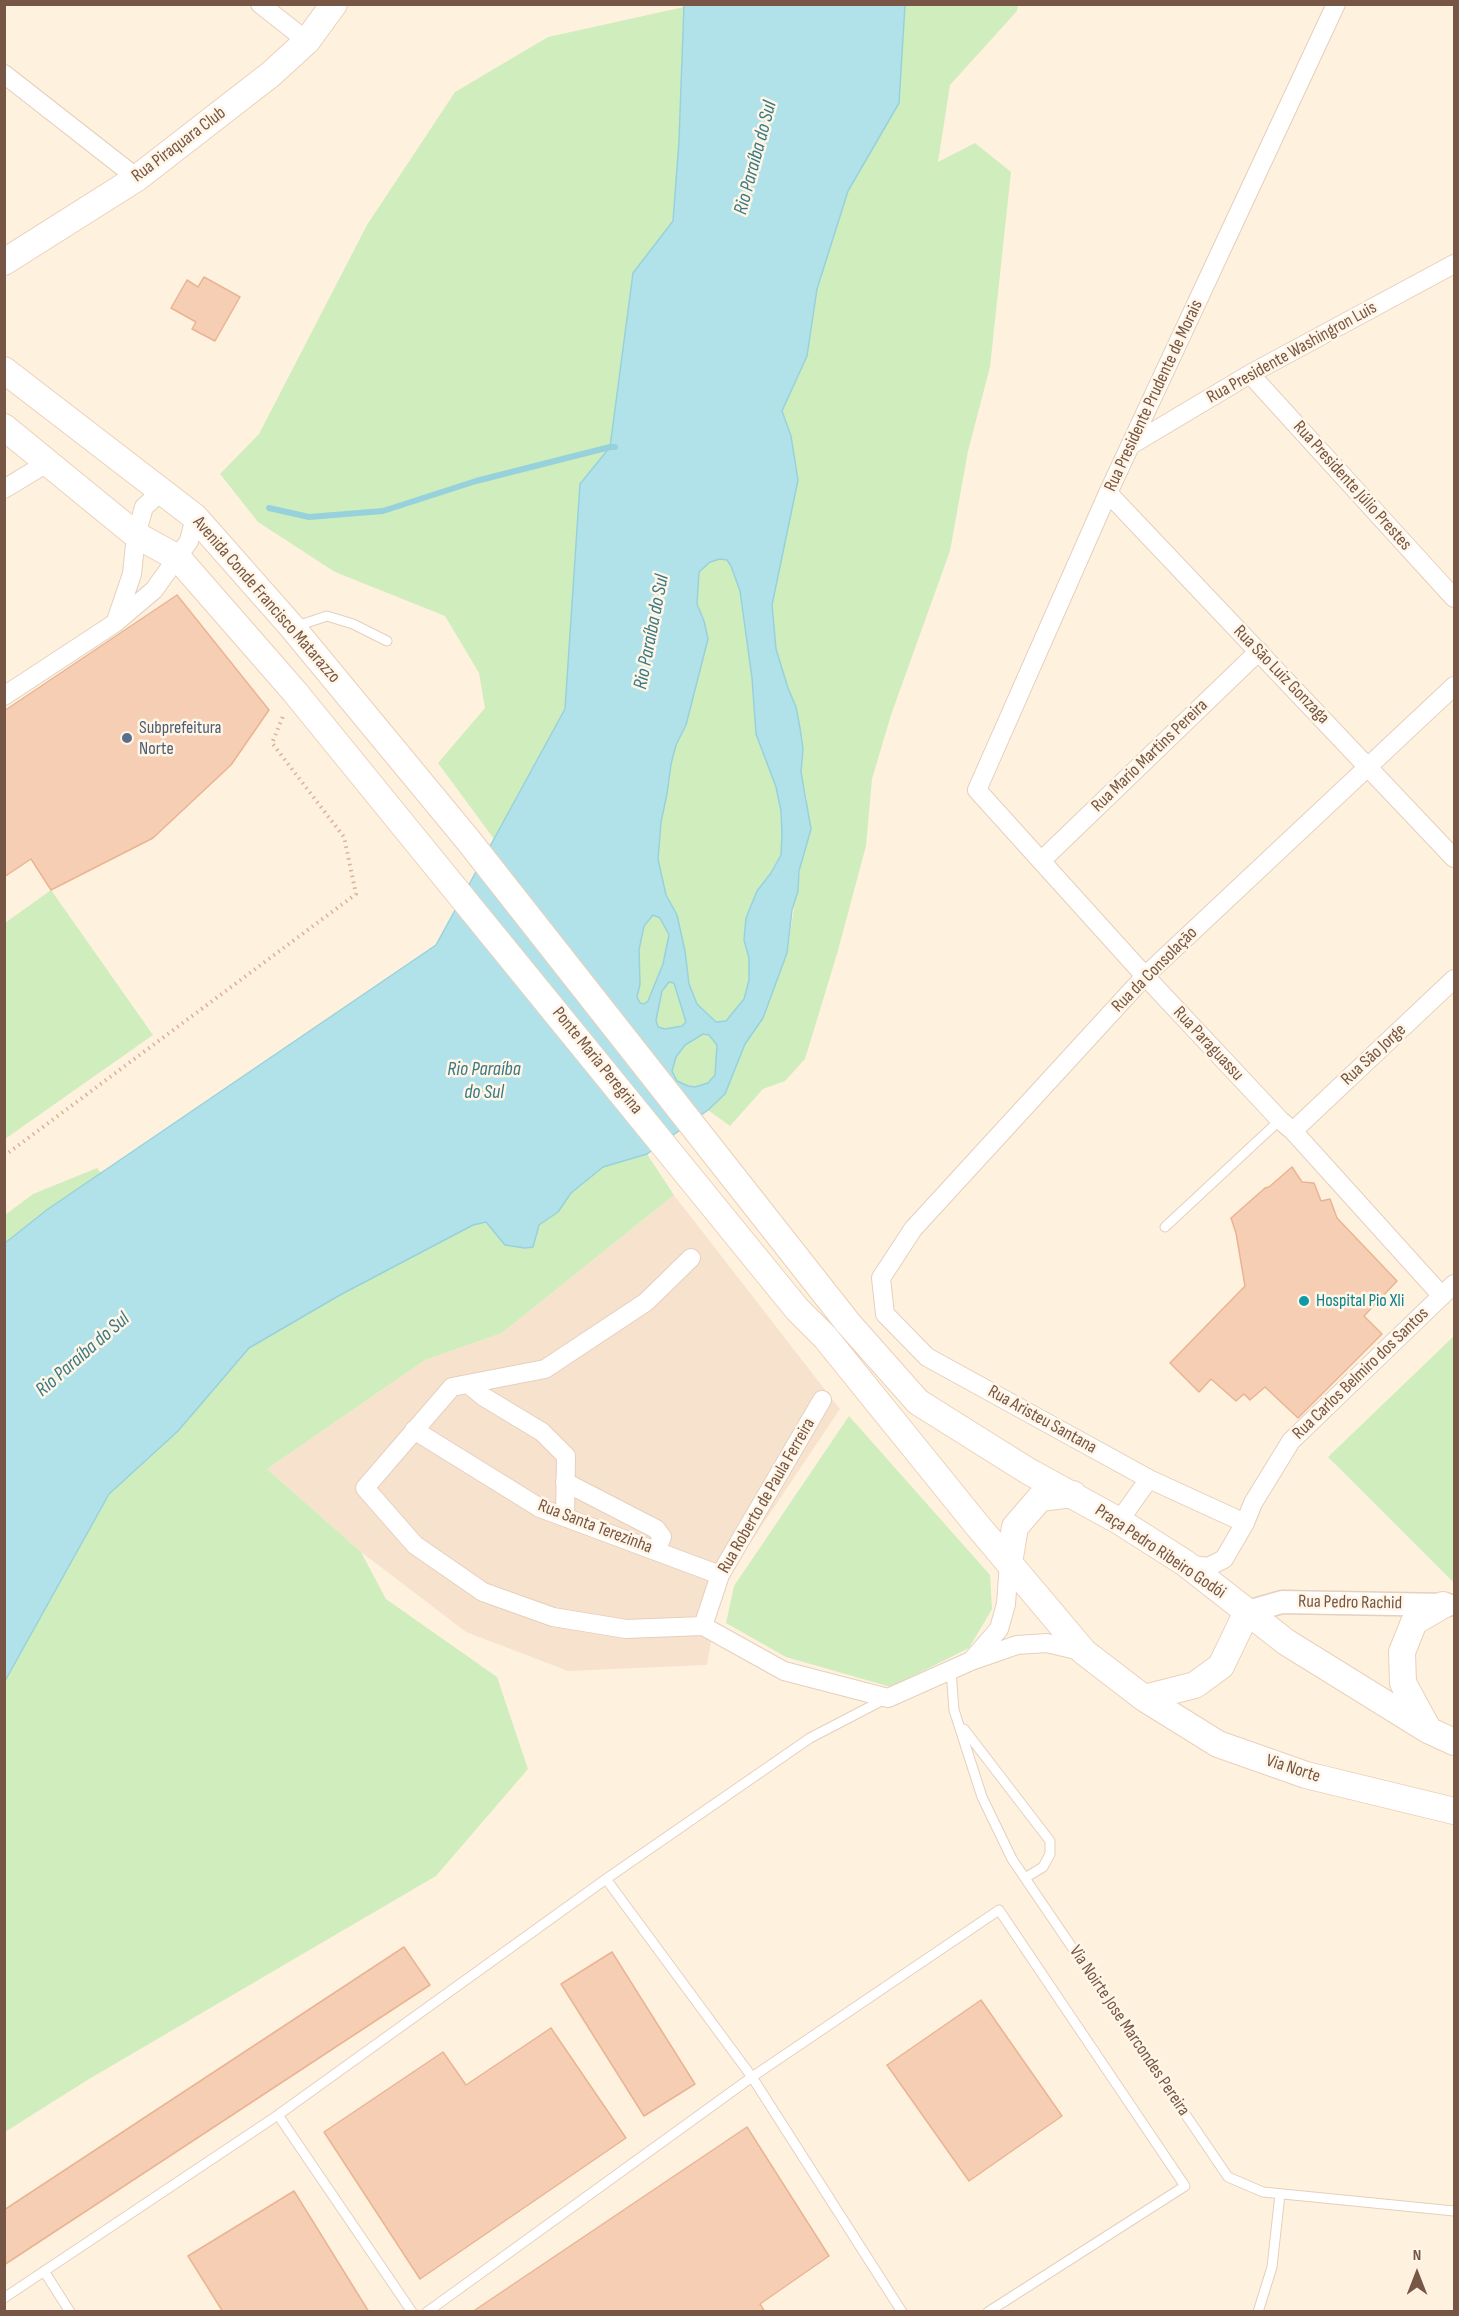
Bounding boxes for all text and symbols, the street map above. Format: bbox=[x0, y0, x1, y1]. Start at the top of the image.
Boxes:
water label: Rio Paraíba do Sul bbox=[729, 99, 783, 217]
street label: Rua Piraquara Club bbox=[128, 103, 230, 187]
street label: Rua Presidente Prudente de Morais bbox=[1100, 297, 1208, 495]
street label: Rua Presidente Washingron Luis bbox=[1203, 297, 1381, 409]
street label: Rua Presidente Júlio Prestes bbox=[1288, 417, 1416, 555]
street label: Avenida Conde Francisco Matarazzo bbox=[188, 512, 344, 688]
water label: Rio Paraíba do Sul bbox=[629, 573, 675, 691]
street label: Rua São Luiz Gonzaga bbox=[1228, 621, 1334, 729]
street label: Rua Mario Martins Pereira bbox=[1087, 695, 1213, 817]
place label: Subprefeitura Norte bbox=[139, 717, 221, 760]
marker: Subprefeitura Norte bbox=[120, 731, 134, 745]
street label: Rua da Consolação bbox=[1108, 923, 1202, 1017]
street label: Rua Paraguassu bbox=[1168, 1002, 1248, 1086]
street label: Ponte Maria Peregrina bbox=[547, 1003, 647, 1119]
street label: Rua São Jorge bbox=[1337, 1020, 1411, 1090]
water label: Rio Paraíba do Sul bbox=[447, 1058, 521, 1105]
place label: Hospital Pio XIi bbox=[1316, 1290, 1404, 1312]
marker: Hospital Pio XIi bbox=[1297, 1294, 1311, 1308]
street label: Rua Carlos Belmiro dos Santos bbox=[1288, 1303, 1434, 1445]
water label: Rio Paraíba do Sul bbox=[31, 1308, 135, 1402]
street label: Rua Aristeu Santana bbox=[984, 1381, 1100, 1459]
street label: Rua Roberto de Paula Ferreira bbox=[714, 1414, 820, 1578]
street label: Rua Santa Terezinha bbox=[535, 1495, 655, 1559]
street label: Praça Pedro Ribeiro Godói bbox=[1090, 1500, 1230, 1604]
street label: Rua Pedro Rachid bbox=[1298, 1591, 1402, 1615]
street label: Via Norte bbox=[1263, 1750, 1323, 1788]
street label: Via Noirte Jose Marcondes Pereira bbox=[1064, 1942, 1194, 2120]
north arrow bbox=[1387, 2244, 1447, 2304]
text: N bbox=[1413, 2246, 1421, 2265]

